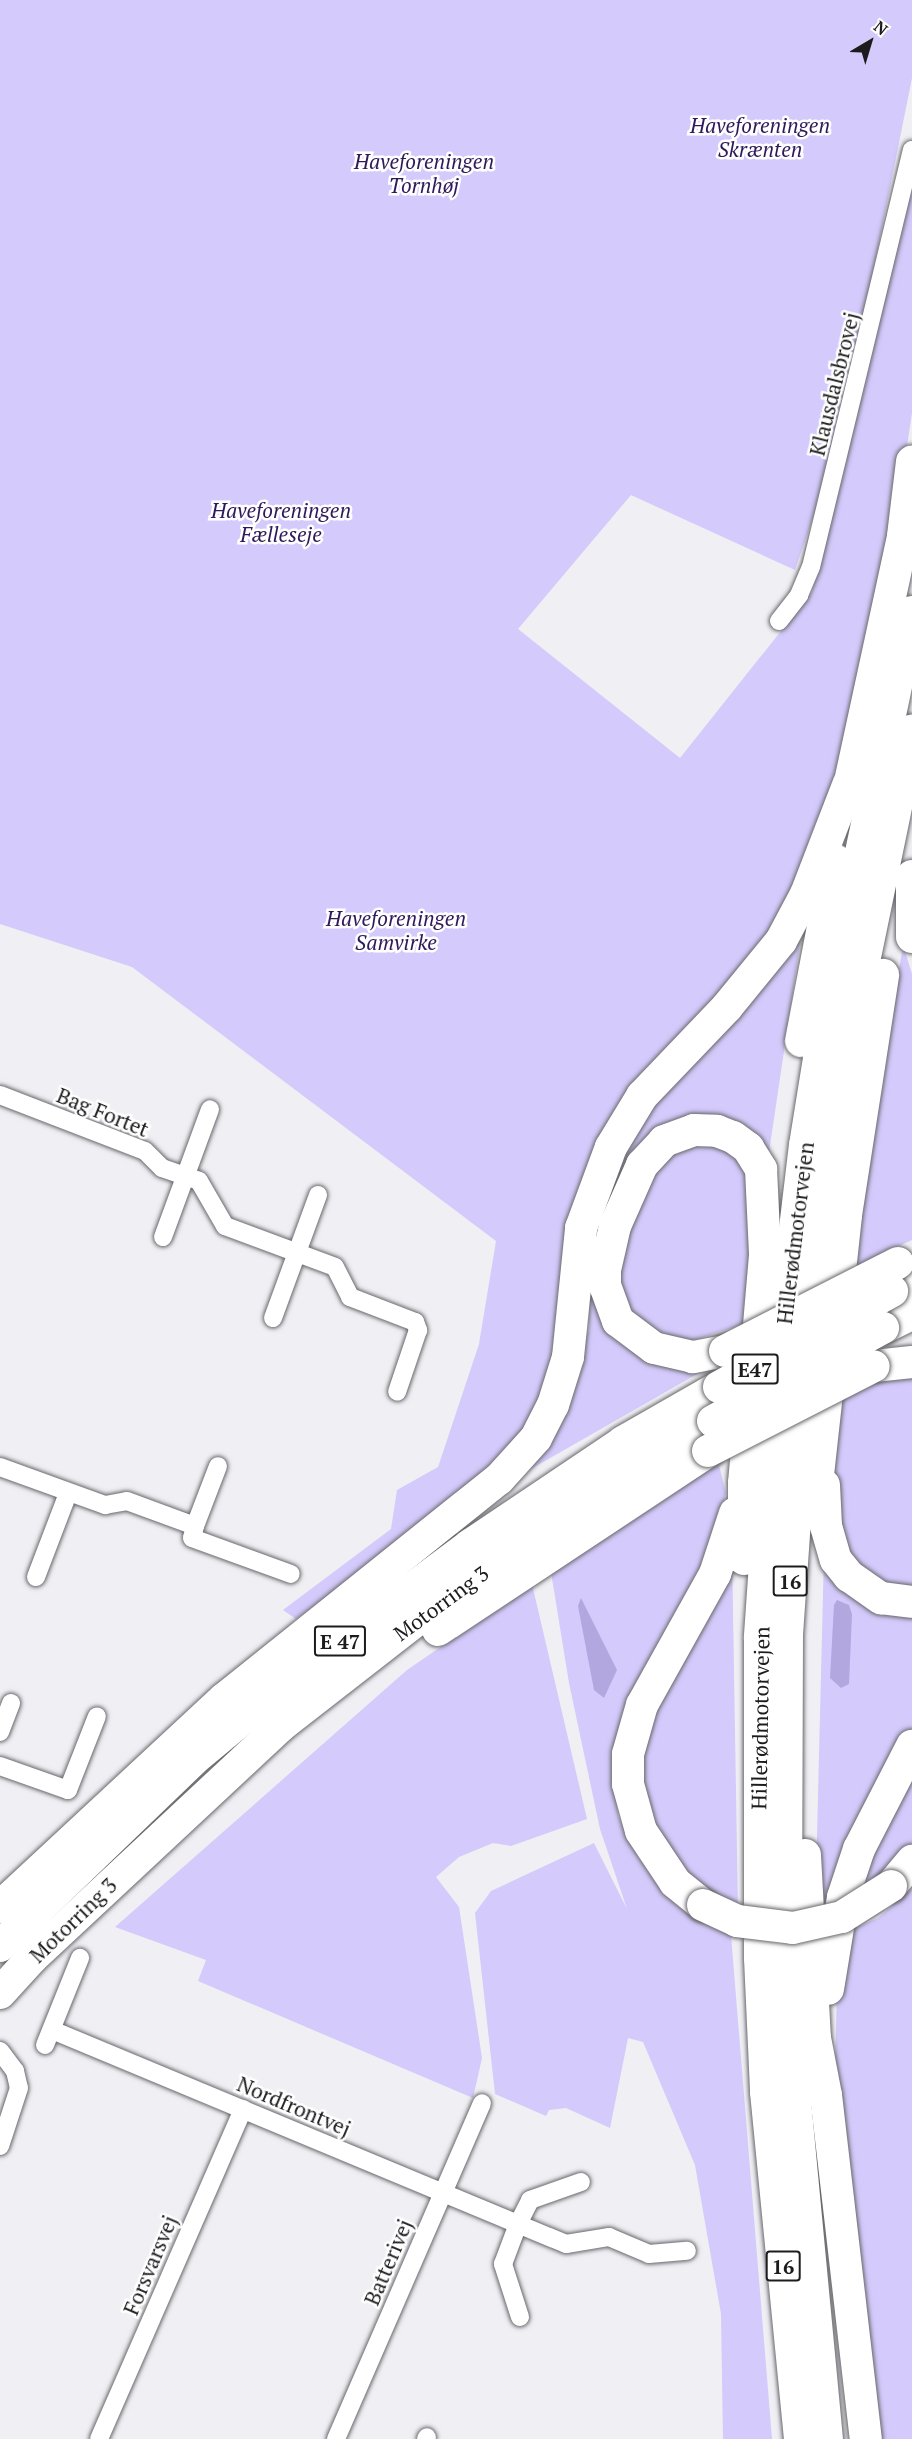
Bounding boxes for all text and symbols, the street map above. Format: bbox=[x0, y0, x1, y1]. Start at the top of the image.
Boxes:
north arrow bbox=[840, 12, 900, 72]
text: N bbox=[870, 15, 893, 40]
park label: Haveforeningen Skrænten bbox=[690, 112, 830, 162]
park label: Haveforeningen Tornhøj bbox=[354, 148, 494, 198]
street label: Klausdalsbrovej bbox=[804, 310, 864, 458]
park label: Haveforeningen Fælleseje bbox=[211, 497, 351, 547]
park label: Haveforeningen Samvirke bbox=[326, 905, 466, 955]
street label: Bag Fortet bbox=[53, 1082, 153, 1142]
street label: Hillerødmotorvejen bbox=[771, 1140, 819, 1326]
road number: E47 bbox=[731, 1352, 779, 1386]
street label: Motorring 3 bbox=[389, 1560, 493, 1646]
road number: 16 bbox=[772, 1564, 808, 1598]
road number: E 47 bbox=[313, 1624, 367, 1658]
street label: Hillerødmotorvejen bbox=[746, 1626, 774, 1810]
street label: Motorring 3 bbox=[24, 1872, 122, 1968]
street label: Nordfrontvej bbox=[234, 2071, 354, 2141]
street label: Forsvarsvej bbox=[118, 2212, 182, 2318]
street label: Batterivej bbox=[359, 2215, 417, 2309]
road number: 16 bbox=[765, 2249, 801, 2283]

